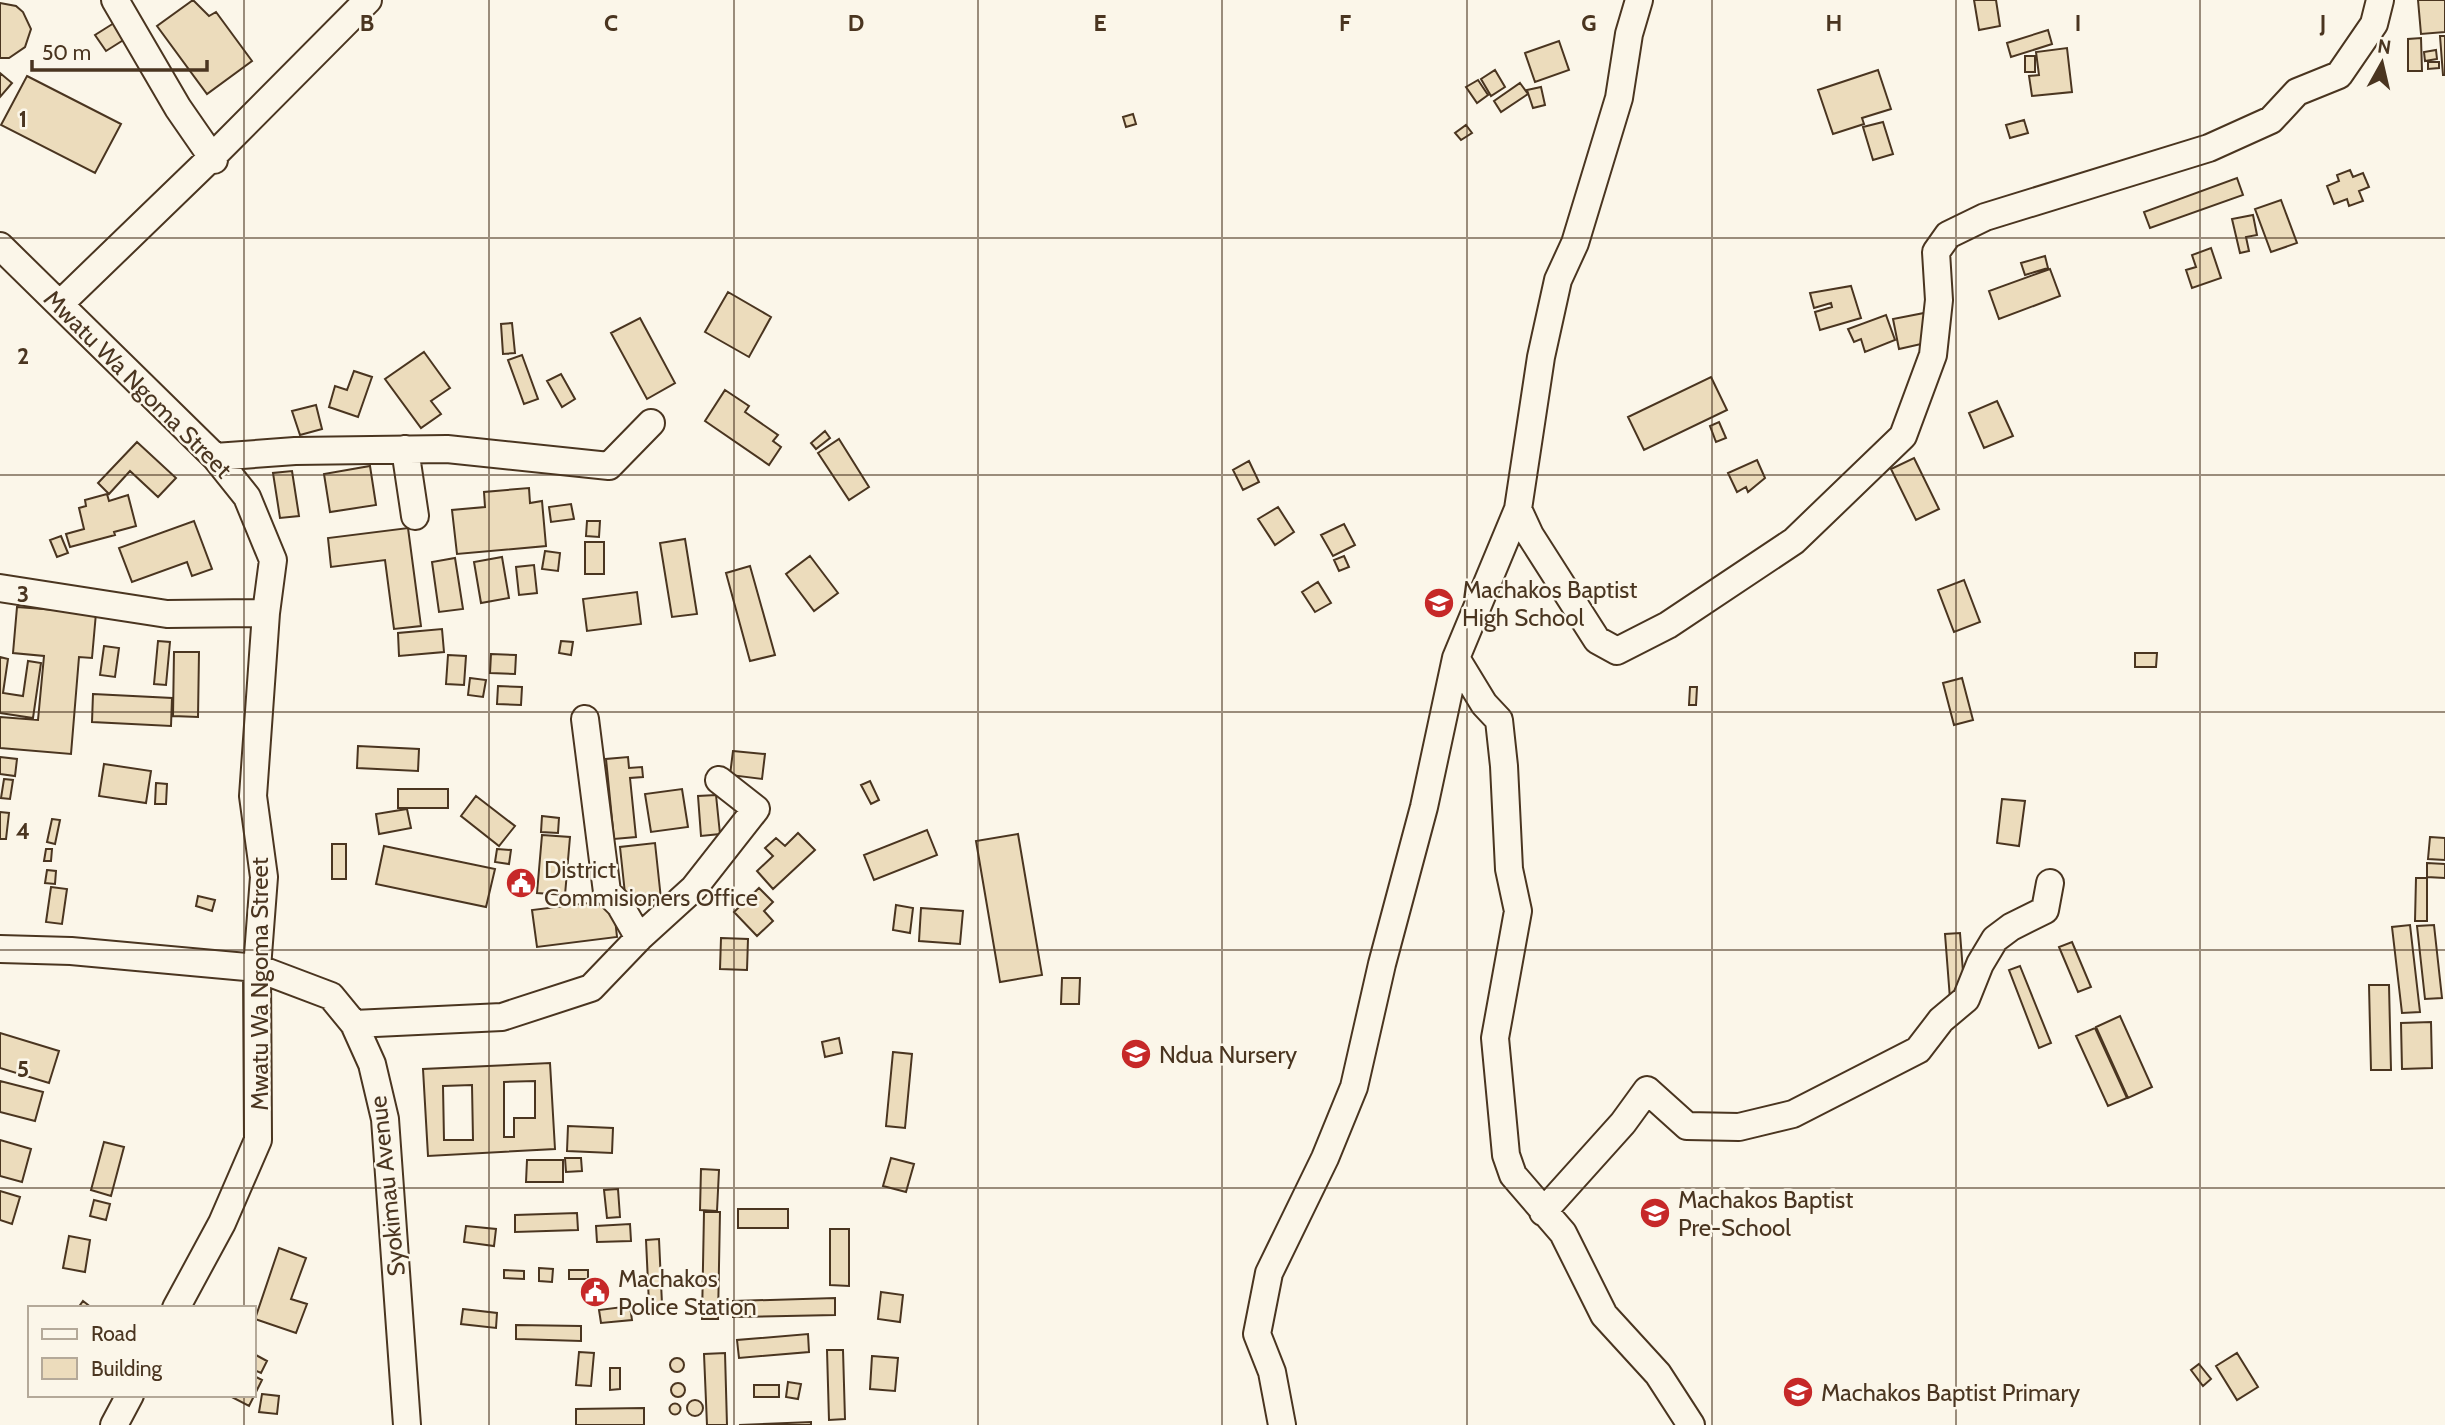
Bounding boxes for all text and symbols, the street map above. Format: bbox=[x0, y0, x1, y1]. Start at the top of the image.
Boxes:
text: B bbox=[360, 9, 374, 37]
text: C bbox=[604, 9, 618, 37]
text: D bbox=[848, 9, 864, 37]
text: E bbox=[1093, 9, 1107, 37]
text: F bbox=[1339, 9, 1351, 37]
text: G bbox=[1581, 9, 1597, 37]
text: H bbox=[1826, 9, 1842, 37]
text: I bbox=[2075, 9, 2081, 37]
text: J bbox=[2319, 9, 2326, 37]
scale bar bbox=[32, 28, 206, 72]
north arrow bbox=[2347, 28, 2417, 98]
text: N bbox=[2376, 34, 2393, 59]
text: 50 m bbox=[42, 40, 91, 65]
text: 1 bbox=[19, 105, 27, 133]
street label: Mwatu Wa Ngoma Street bbox=[38, 284, 238, 484]
text: 2 bbox=[17, 342, 29, 370]
place label: Machakos Baptist High School bbox=[1462, 575, 1637, 632]
text: 3 bbox=[17, 580, 29, 608]
school or university icon: Machakos Baptist High School bbox=[1422, 586, 1456, 620]
text: 4 bbox=[16, 817, 30, 845]
place label: District Commisioners Office bbox=[544, 855, 758, 912]
street label: Mwatu Wa Ngoma Street bbox=[245, 857, 274, 1111]
public building icon: District Commisioners Office bbox=[504, 866, 538, 900]
school or university icon: Ndua Nursery bbox=[1119, 1037, 1153, 1071]
place label: Ndua Nursery bbox=[1159, 1040, 1297, 1069]
text: 5 bbox=[17, 1055, 29, 1083]
street label: Syokimau Avenue bbox=[363, 1094, 411, 1278]
place label: Machakos Baptist Pre-School bbox=[1678, 1185, 1853, 1242]
school or university icon: Machakos Baptist Pre-School bbox=[1638, 1196, 1672, 1230]
place label: Machakos Police Station bbox=[618, 1264, 757, 1321]
public building icon: Machakos Police Station bbox=[578, 1275, 612, 1309]
legend bbox=[28, 1306, 256, 1397]
text: Road bbox=[91, 1321, 137, 1346]
text: Building bbox=[91, 1356, 163, 1381]
school or university icon: Machakos Baptist Primary bbox=[1781, 1375, 1815, 1409]
place label: Machakos Baptist Primary bbox=[1821, 1378, 2080, 1407]

